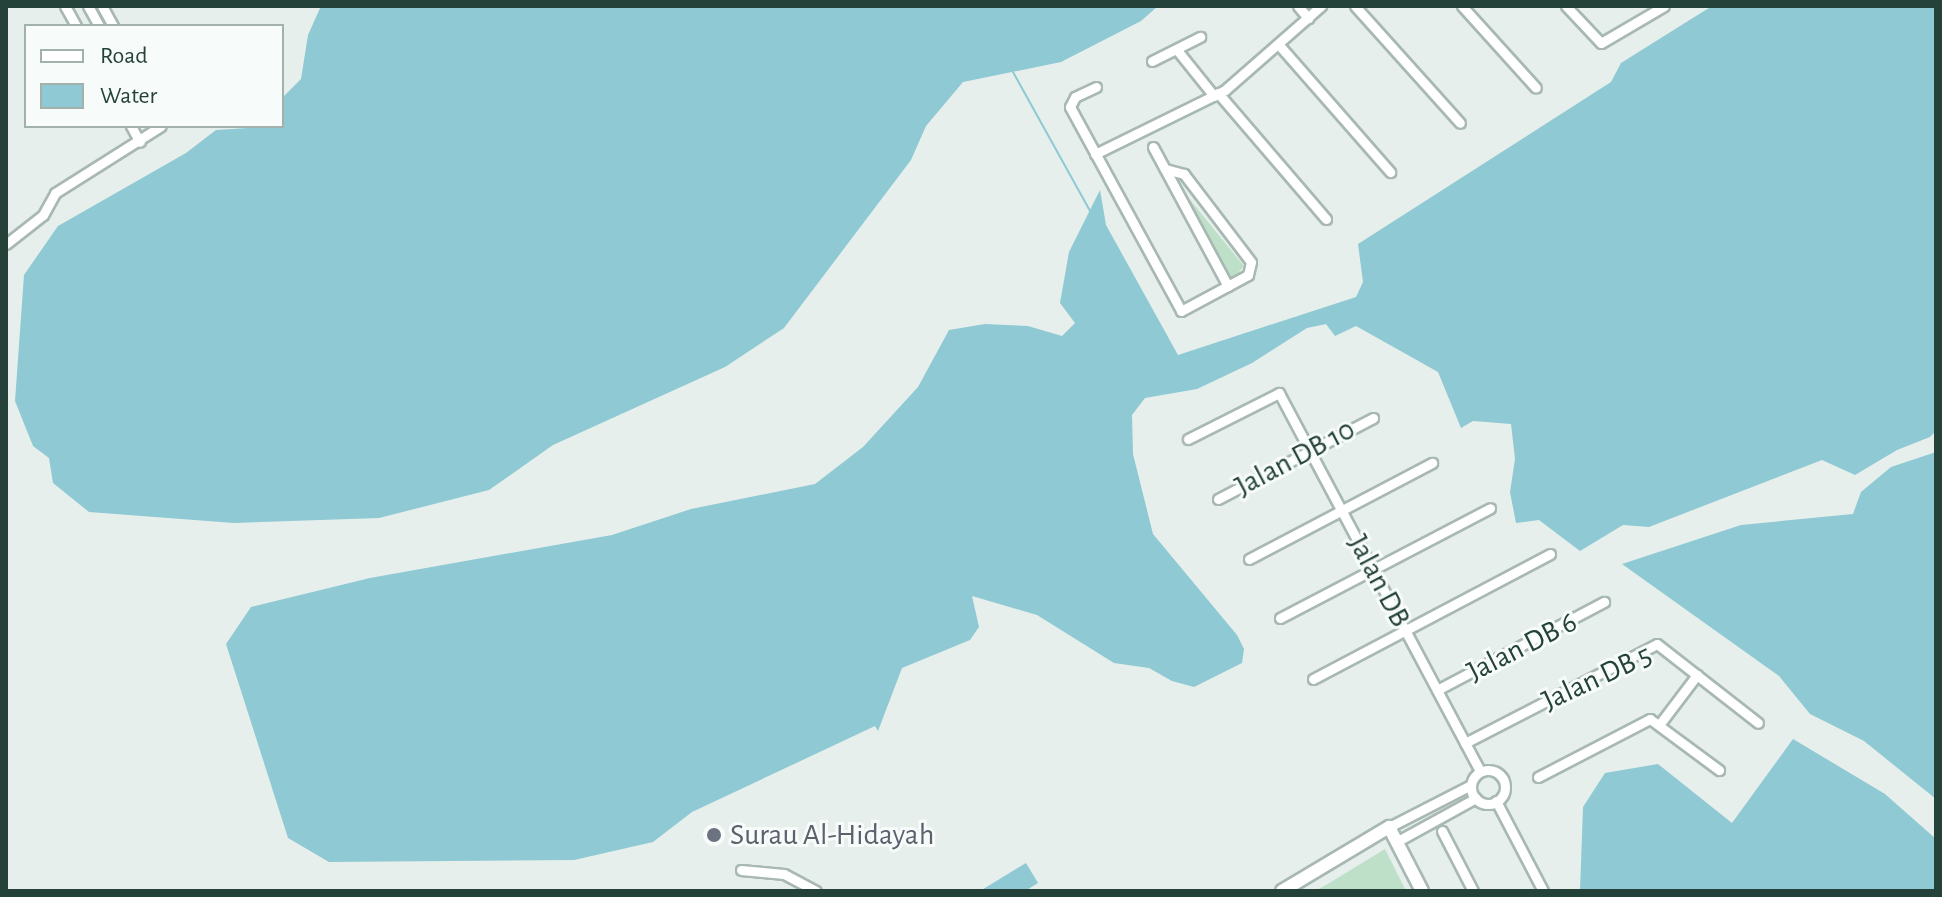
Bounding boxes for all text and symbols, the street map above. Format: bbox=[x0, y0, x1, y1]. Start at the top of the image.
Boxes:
legend bbox=[24, 24, 284, 128]
text: Road bbox=[100, 44, 148, 68]
text: Water bbox=[100, 84, 157, 108]
street label: Jalan DB 10 bbox=[1229, 411, 1361, 505]
street label: Jalan DB bbox=[1340, 529, 1418, 633]
street label: Jalan DB 6 bbox=[1461, 604, 1583, 690]
street label: Jalan DB 5 bbox=[1536, 637, 1658, 719]
place label: Surau Al-Hidayah bbox=[730, 817, 934, 853]
marker: Surau Al-Hidayah bbox=[705, 826, 723, 844]

